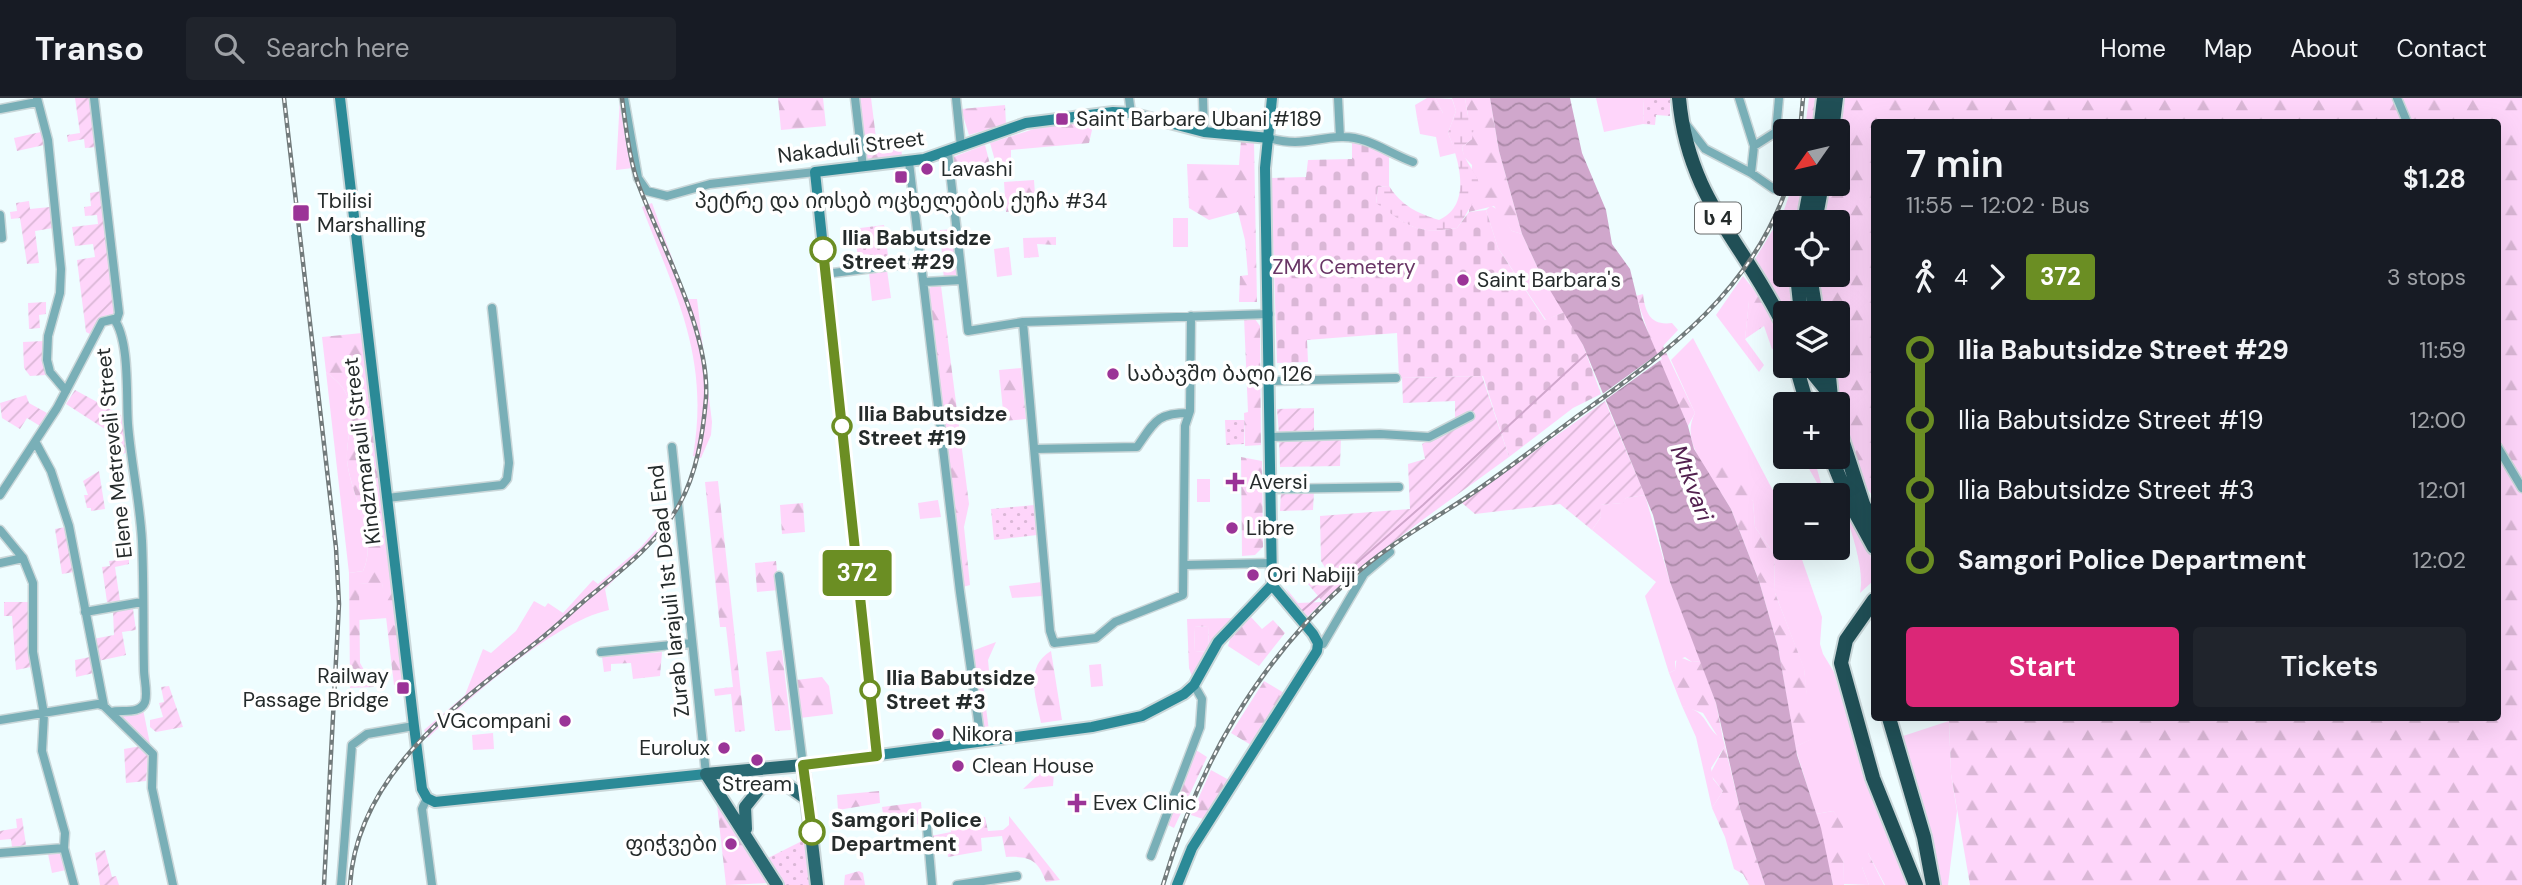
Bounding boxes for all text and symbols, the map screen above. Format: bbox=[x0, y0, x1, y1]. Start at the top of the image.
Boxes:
search box bbox=[186, 17, 676, 80]
text: Transo bbox=[35, 27, 144, 70]
icon: search bbox=[210, 29, 248, 67]
text: Search here bbox=[266, 31, 410, 65]
text: Home bbox=[2100, 33, 2166, 64]
text: Map bbox=[2204, 33, 2252, 64]
text: About bbox=[2290, 33, 2359, 64]
text: Contact bbox=[2397, 33, 2487, 64]
place label: Saint Barbare Ubani #189 bbox=[1076, 105, 1322, 133]
marker: Saint Barbare Ubani #189 bbox=[1054, 111, 1070, 127]
north arrow bbox=[1773, 119, 1850, 196]
map controls bbox=[1773, 119, 1850, 560]
street label: Nakaduli Street bbox=[776, 124, 926, 170]
text: 7 min bbox=[1906, 139, 2004, 189]
place label: Lavashi bbox=[941, 155, 1013, 183]
marker: Lavashi bbox=[919, 161, 935, 177]
text: $1.28 bbox=[2403, 162, 2466, 196]
marker: პეტრე და იოსებ ოცხელების ქუჩა #34 bbox=[893, 169, 909, 185]
place label: Tbilisi Marshalling bbox=[317, 187, 426, 239]
place label: პეტრე და იოსებ ოცხელების ქუჩა #34 bbox=[695, 187, 1107, 215]
text: 11:55 – 12:02 · Bus bbox=[1906, 190, 2090, 220]
road number: ს 4 bbox=[1695, 202, 1741, 234]
marker: Tbilisi Marshalling bbox=[291, 203, 311, 223]
button: locate bbox=[1773, 210, 1850, 287]
place label: Ilia Babutsidze Street #29 bbox=[842, 224, 991, 276]
marker: Ilia Babutsidze Street #29 bbox=[810, 237, 836, 263]
park label: ZMK Cemetery bbox=[1272, 253, 1416, 281]
icon: walk bbox=[1906, 258, 1944, 296]
icon: forward bbox=[1978, 258, 2016, 296]
text: 372 bbox=[2040, 261, 2081, 292]
text: 4 bbox=[1954, 262, 1968, 292]
text: 3 stops bbox=[2387, 262, 2466, 292]
place label: Saint Barbara's bbox=[1477, 266, 1621, 294]
marker: Saint Barbara's bbox=[1455, 272, 1471, 288]
button: layers bbox=[1773, 301, 1850, 378]
text: Ilia Babutsidze Street #29 bbox=[1958, 333, 2289, 367]
text: 11:59 bbox=[2419, 335, 2466, 365]
street label: Elene Metreveli Street bbox=[89, 346, 139, 560]
street label: Kindzmarauli Street bbox=[337, 356, 387, 546]
place label: საბავშო ბაღი 126 bbox=[1127, 360, 1313, 388]
marker: საბავშო ბაღი 126 bbox=[1105, 366, 1121, 382]
button: + bbox=[1773, 392, 1850, 469]
place label: Ilia Babutsidze Street #19 bbox=[858, 400, 1007, 452]
text: Ilia Babutsidze Street #19 bbox=[1958, 403, 2264, 437]
text: 12:00 bbox=[2409, 405, 2466, 435]
marker: Ilia Babutsidze Street #19 bbox=[832, 416, 852, 436]
water label: Mtkvari bbox=[1664, 441, 1720, 526]
street label: Zurab Iarajuli 1st Dead End bbox=[642, 464, 696, 718]
place label: Aversi bbox=[1249, 468, 1308, 496]
text: Ilia Babutsidze Street #3 bbox=[1958, 473, 2254, 507]
marker: Aversi bbox=[1227, 474, 1243, 490]
text: 12:01 bbox=[2418, 475, 2466, 505]
button: − bbox=[1773, 483, 1850, 560]
place label: Libre bbox=[1246, 514, 1295, 542]
marker: Libre bbox=[1224, 520, 1240, 536]
text: Samgori Police Department bbox=[1958, 543, 2307, 577]
text: 12:02 bbox=[2412, 545, 2466, 575]
line badge: 372 bbox=[817, 550, 897, 596]
text: 372 bbox=[837, 557, 877, 588]
place label: Ori Nabiji bbox=[1267, 561, 1356, 589]
marker: Ori Nabiji bbox=[1245, 567, 1261, 583]
button: Start bbox=[1906, 627, 2179, 707]
button: Tickets bbox=[2193, 627, 2466, 707]
place label: Railway Passage Bridge bbox=[243, 662, 389, 714]
place label: Ilia Babutsidze Street #3 bbox=[886, 664, 1035, 716]
marker: Railway Passage Bridge bbox=[395, 680, 411, 696]
marker: Ilia Babutsidze Street #3 bbox=[860, 680, 880, 700]
place label: VGcompani bbox=[437, 707, 551, 735]
marker: VGcompani bbox=[557, 713, 573, 729]
place label: Nikora bbox=[952, 720, 1013, 748]
marker: Nikora bbox=[930, 726, 946, 742]
place label: Eurolux bbox=[639, 734, 710, 762]
marker: Eurolux bbox=[716, 740, 732, 756]
marker: Stream bbox=[749, 752, 765, 768]
place label: Clean House bbox=[972, 752, 1094, 780]
marker: Clean House bbox=[950, 758, 966, 774]
place label: Stream bbox=[722, 770, 792, 798]
place label: Evex Clinic bbox=[1093, 789, 1197, 817]
marker: Evex Clinic bbox=[1067, 793, 1087, 813]
place label: Samgori Police Department bbox=[831, 806, 982, 858]
marker: Samgori Police Department bbox=[799, 819, 825, 845]
place label: ფიჭვები bbox=[625, 830, 717, 858]
marker: ფიჭვები bbox=[723, 836, 739, 852]

